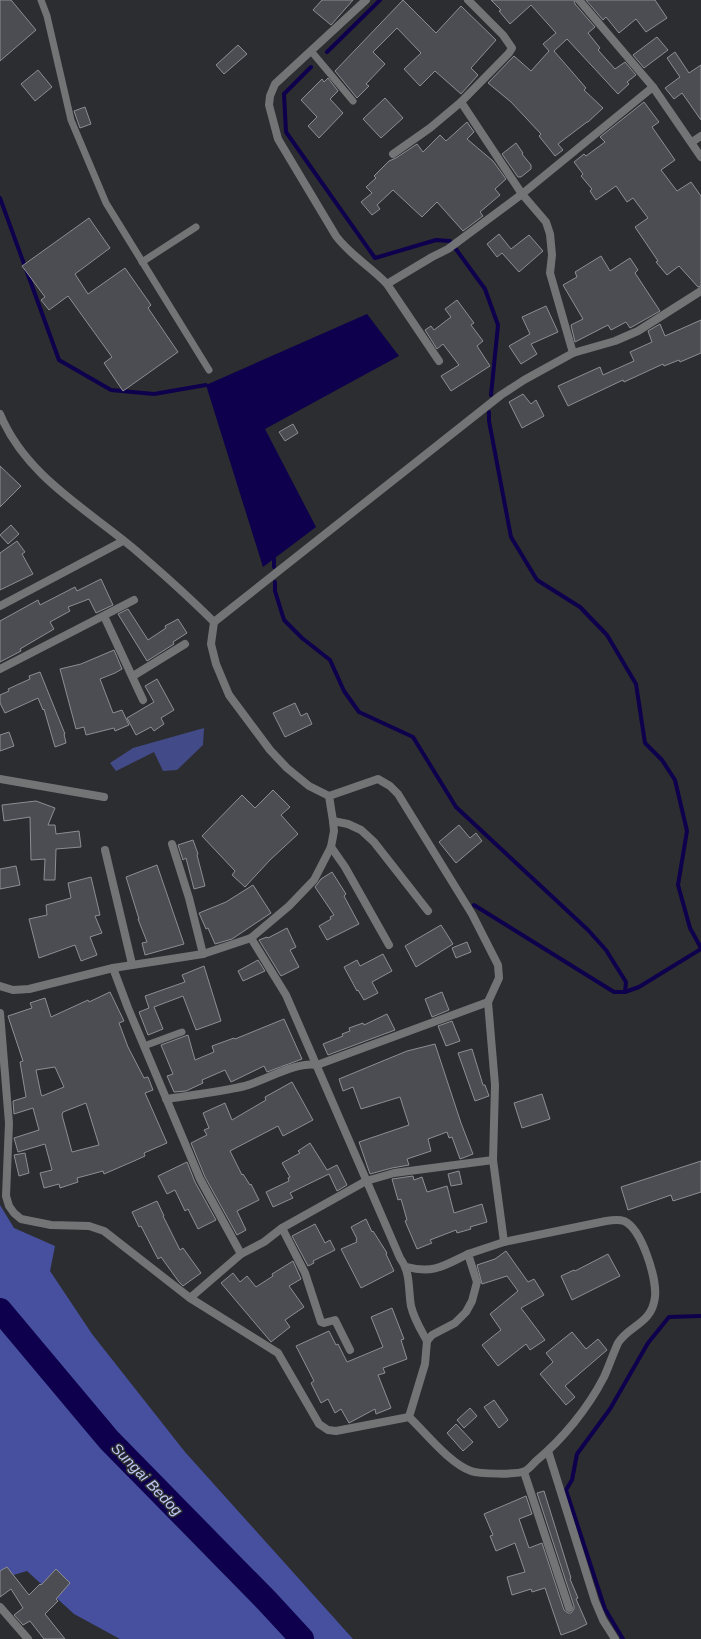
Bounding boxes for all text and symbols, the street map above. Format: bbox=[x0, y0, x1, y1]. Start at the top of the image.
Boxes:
water label: Sungai Bedog bbox=[108, 1439, 186, 1519]

